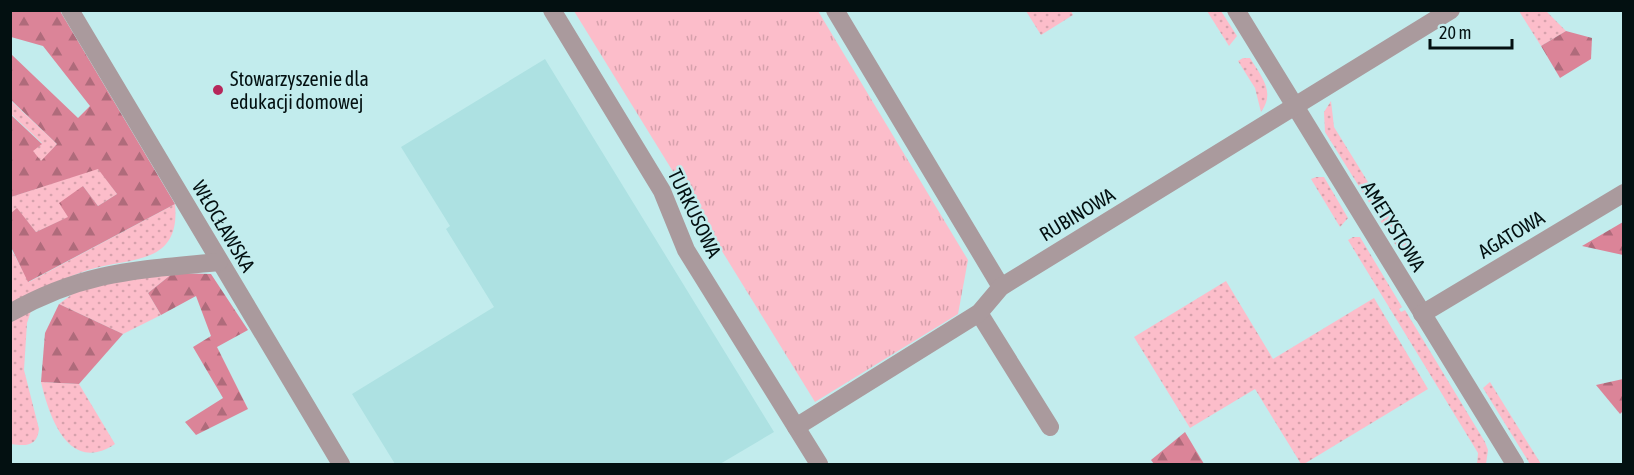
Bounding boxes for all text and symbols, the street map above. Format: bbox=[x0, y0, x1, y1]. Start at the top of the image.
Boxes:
scale bar bbox=[1430, 12, 1512, 50]
text: 20 m bbox=[1439, 22, 1471, 43]
place label: Stowarzyszenie dla edukacji domowej bbox=[230, 67, 369, 113]
marker: Stowarzyszenie dla edukacji domowej bbox=[211, 83, 225, 97]
street label: TURKUSOWA bbox=[664, 165, 726, 261]
street label: WŁOCŁAWSKA bbox=[188, 176, 260, 276]
street label: AMETYSTOWA bbox=[1357, 177, 1431, 275]
street label: RUBINOWA bbox=[1035, 183, 1119, 245]
street label: AGATOWA bbox=[1474, 205, 1548, 263]

